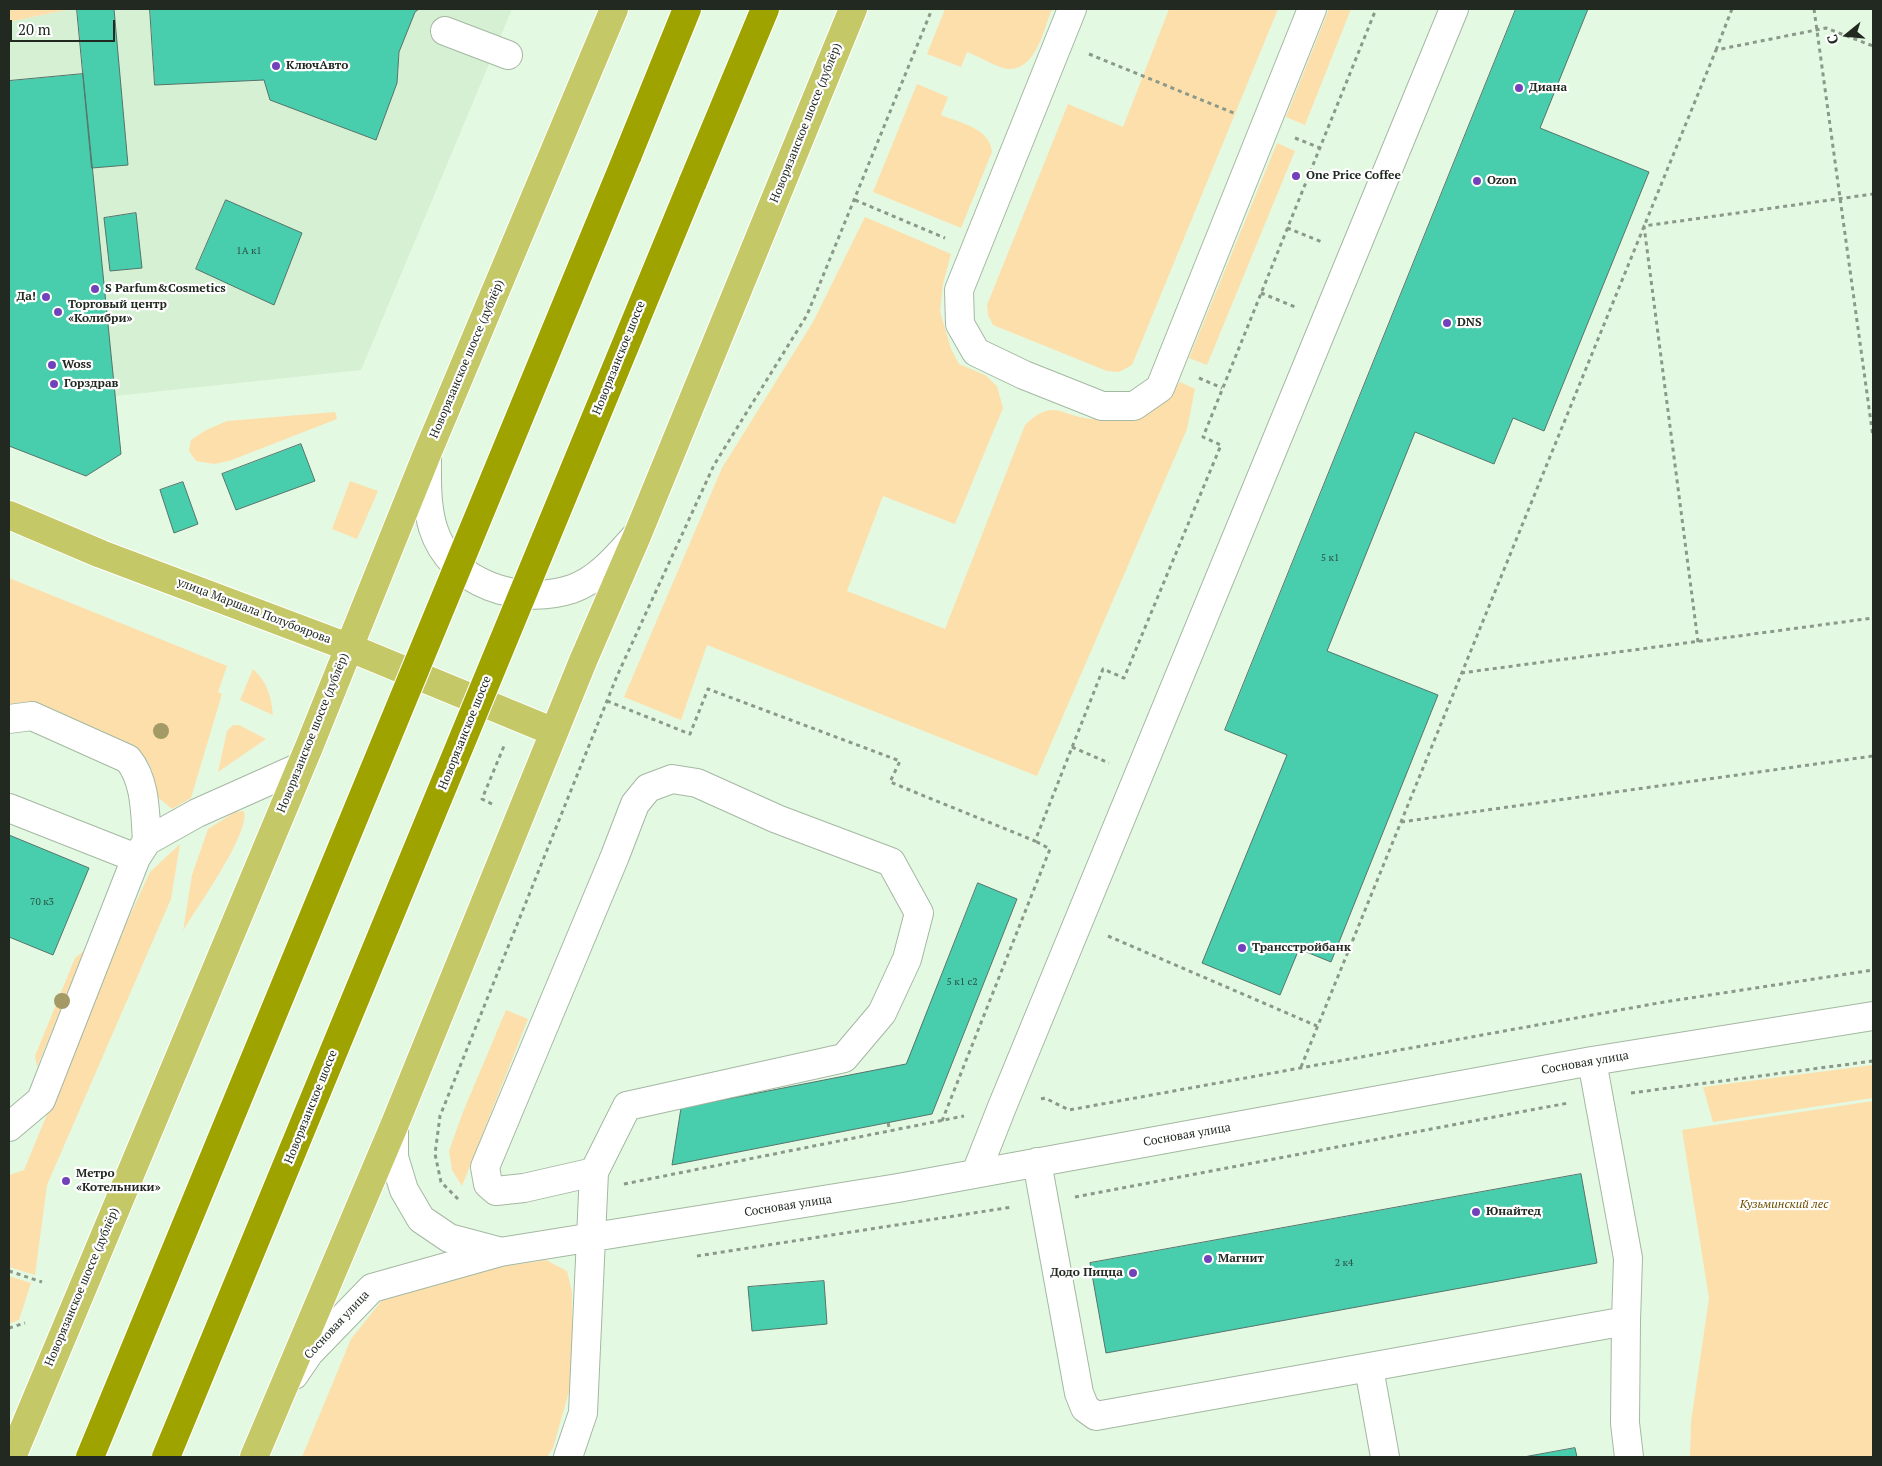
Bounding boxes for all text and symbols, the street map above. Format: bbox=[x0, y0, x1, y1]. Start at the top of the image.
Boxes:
scale bar bbox=[12, 10, 118, 42]
north arrow bbox=[1822, 10, 1872, 60]
text: 20 m bbox=[18, 19, 51, 39]
text: С bbox=[1822, 32, 1843, 47]
street label: Новорязанское шоссе (дублёр) bbox=[767, 41, 845, 205]
place label: КлючАвто bbox=[286, 59, 348, 73]
marker: КлючАвто bbox=[270, 60, 282, 72]
place label: Диана bbox=[1529, 81, 1567, 95]
marker: Диана bbox=[1513, 82, 1525, 94]
place label: One Price Coffee bbox=[1306, 169, 1401, 183]
marker: One Price Coffee bbox=[1290, 170, 1302, 182]
place label: Ozon bbox=[1487, 174, 1517, 188]
marker: Ozon bbox=[1471, 175, 1483, 187]
house number: 1А к1 bbox=[236, 245, 262, 257]
street label: Новорязанское шоссе (дублёр) bbox=[427, 277, 507, 441]
place label: S Parfum&Cosmetics bbox=[105, 282, 226, 296]
marker: S Parfum&Cosmetics bbox=[89, 283, 101, 295]
place label: Да! bbox=[16, 290, 36, 304]
marker: Да! bbox=[40, 291, 52, 303]
place label: Торговый центр «Колибри» bbox=[68, 298, 167, 326]
street label: Новорязанское шоссе bbox=[590, 299, 648, 417]
marker: Торговый центр «Колибри» bbox=[52, 306, 64, 318]
place label: DNS bbox=[1457, 316, 1482, 330]
marker: DNS bbox=[1441, 317, 1453, 329]
place label: Woss bbox=[62, 358, 91, 372]
marker: Woss bbox=[46, 359, 58, 371]
place label: Горздрав bbox=[64, 377, 118, 391]
marker: Горздрав bbox=[48, 378, 60, 390]
house number: 5 к1 bbox=[1321, 552, 1339, 564]
street label: улица Маршала Полубоярова bbox=[175, 575, 333, 647]
street label: Новорязанское шоссе (дублёр) bbox=[274, 651, 352, 815]
street label: Новорязанское шоссе bbox=[436, 674, 494, 792]
house number: 70 к3 bbox=[30, 896, 54, 908]
place label: Трансстройбанк bbox=[1252, 941, 1351, 955]
marker: Трансстройбанк bbox=[1236, 942, 1248, 954]
house number: 5 к1 с2 bbox=[947, 976, 977, 988]
street label: Новорязанское шоссе bbox=[282, 1048, 340, 1166]
street label: Сосновая улица bbox=[1540, 1048, 1630, 1078]
street label: Сосновая улица bbox=[1142, 1120, 1232, 1150]
place label: Метро «Котельники» bbox=[76, 1167, 161, 1195]
marker: Метро «Котельники» bbox=[60, 1175, 72, 1187]
street label: Сосновая улица bbox=[743, 1192, 833, 1220]
park label: Кузьминский лес bbox=[1740, 1198, 1828, 1212]
street label: Новорязанское шоссе (дублёр) bbox=[42, 1205, 122, 1369]
place label: Юнайтед bbox=[1486, 1205, 1541, 1219]
marker: Юнайтед bbox=[1470, 1206, 1482, 1218]
place label: Магнит bbox=[1218, 1252, 1264, 1266]
marker: Магнит bbox=[1202, 1253, 1214, 1265]
house number: 2 к4 bbox=[1335, 1257, 1353, 1269]
place label: Додо Пицца bbox=[1050, 1266, 1123, 1280]
marker: Додо Пицца bbox=[1127, 1267, 1139, 1279]
street label: Сосновая улица bbox=[302, 1288, 372, 1362]

